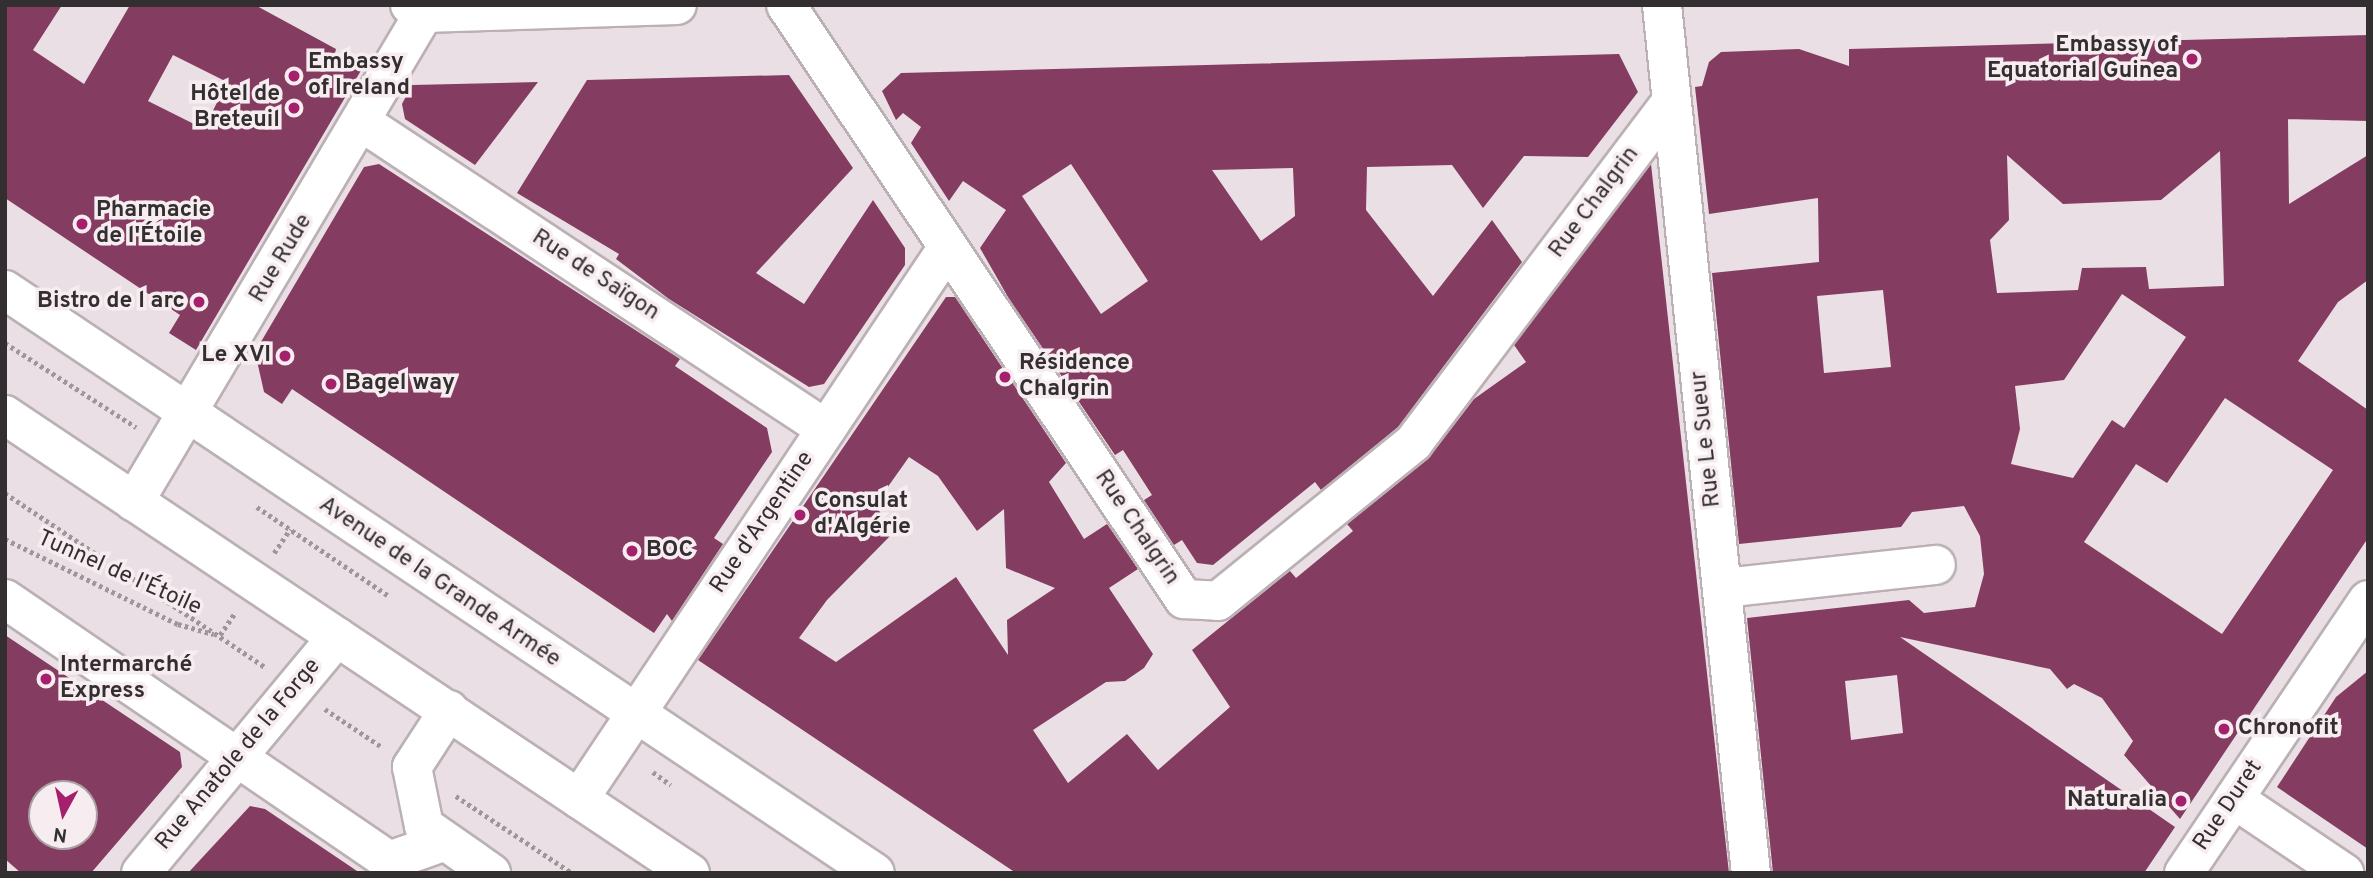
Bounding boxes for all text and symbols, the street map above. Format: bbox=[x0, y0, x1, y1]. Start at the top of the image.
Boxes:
place label: Embassy of Equatorial Guinea bbox=[1987, 32, 2178, 86]
place label: Embassy of Ireland bbox=[308, 49, 410, 103]
marker: Embassy of Equatorial Guinea bbox=[2184, 51, 2200, 67]
marker: Embassy of Ireland bbox=[286, 68, 302, 84]
place label: Hôtel de Breteuil bbox=[190, 81, 280, 135]
marker: Hôtel de Breteuil bbox=[286, 100, 302, 116]
street label: Rue Chalgrin bbox=[1544, 142, 1646, 264]
place label: Pharmacie de l'Étoile bbox=[96, 197, 211, 251]
street label: Rue Rude bbox=[245, 210, 319, 308]
marker: Pharmacie de l'Étoile bbox=[74, 216, 90, 232]
street label: Rue de Saïgon bbox=[526, 225, 664, 327]
place label: Bistro de l arc bbox=[37, 288, 185, 316]
marker: Bistro de l arc bbox=[191, 294, 207, 310]
place label: Le XVI bbox=[201, 342, 271, 370]
marker: Le XVI bbox=[277, 348, 293, 364]
place label: Résidence Chalgrin bbox=[1019, 350, 1130, 404]
marker: Résidence Chalgrin bbox=[997, 369, 1013, 385]
street label: Rue Le Sueur bbox=[1686, 369, 1728, 509]
place label: Bagel way bbox=[345, 370, 455, 398]
marker: Bagel way bbox=[323, 376, 339, 392]
street label: Rue d'Argentine bbox=[705, 447, 821, 599]
street label: Rue Chalgrin bbox=[1088, 465, 1184, 591]
place label: Consulat d'Algérie bbox=[814, 488, 911, 542]
street label: Avenue de la Grande Armée bbox=[313, 492, 565, 674]
marker: Consulat d'Algérie bbox=[792, 507, 808, 523]
street label: Tunnel de l'Étoile bbox=[33, 525, 205, 623]
place label: BOC bbox=[646, 537, 693, 565]
marker: BOC bbox=[624, 543, 640, 559]
place label: Intermarché Express bbox=[60, 652, 192, 706]
street label: Rue Anatole de la Forge bbox=[150, 653, 328, 857]
marker: Intermarché Express bbox=[38, 671, 54, 687]
place label: Chronofit bbox=[2238, 715, 2339, 743]
marker: Chronofit bbox=[2216, 721, 2232, 737]
street label: Rue Duret bbox=[2189, 755, 2269, 857]
north arrow bbox=[28, 780, 98, 850]
place label: Naturalia bbox=[2067, 787, 2167, 815]
marker: Naturalia bbox=[2173, 793, 2189, 809]
text: N bbox=[52, 821, 69, 847]

